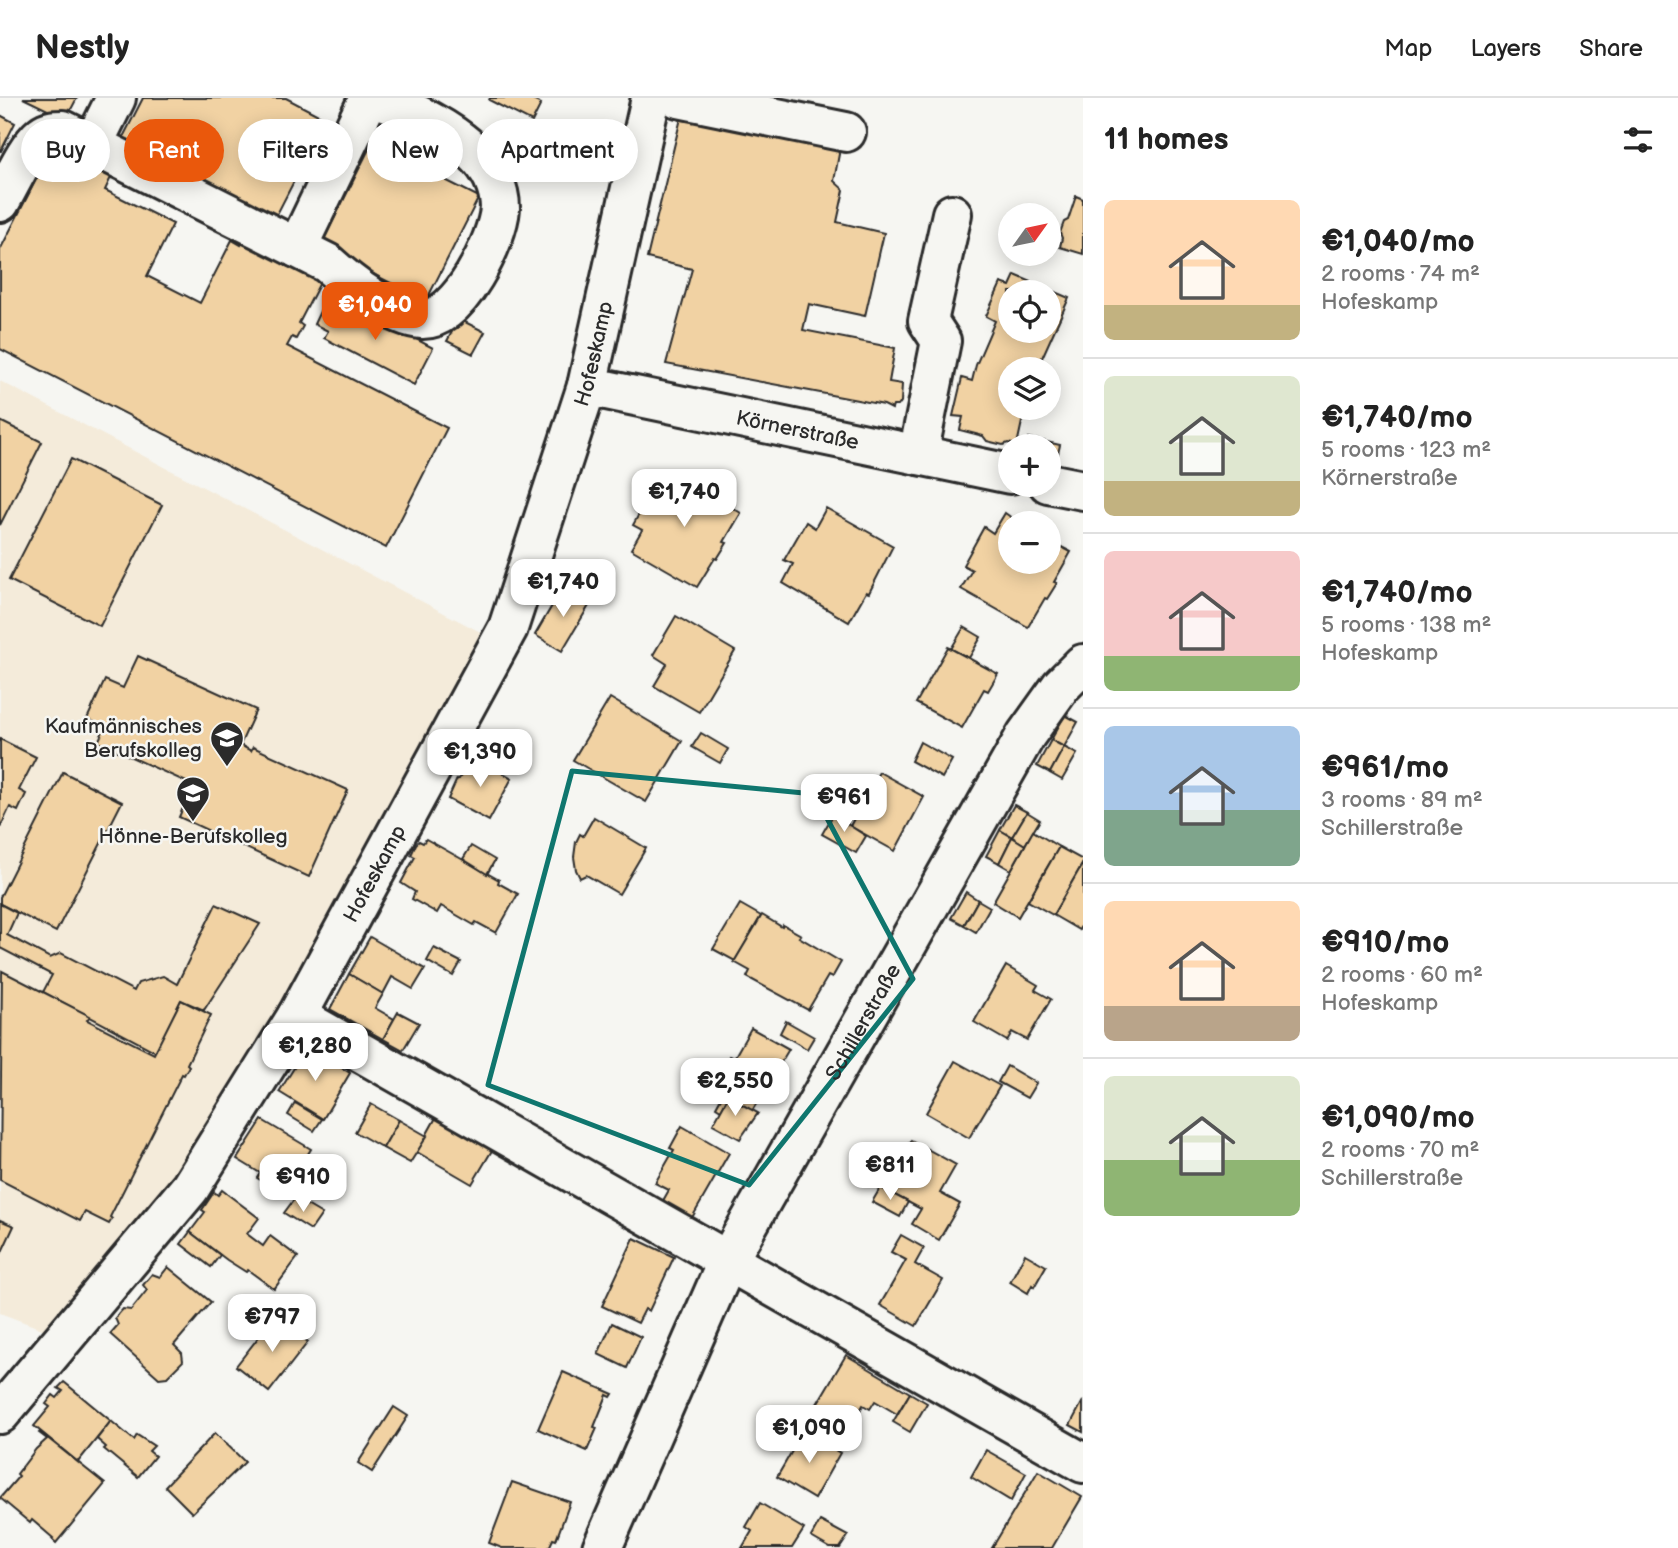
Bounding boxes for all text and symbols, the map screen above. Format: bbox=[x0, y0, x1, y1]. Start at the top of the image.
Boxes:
text: Nestly bbox=[35, 28, 129, 68]
text: Map bbox=[1384, 34, 1432, 63]
text: Layers bbox=[1470, 34, 1541, 63]
text: Share bbox=[1579, 34, 1643, 63]
chip: Buy bbox=[21, 119, 110, 182]
chip: Rent bbox=[124, 119, 224, 182]
chip: Filters bbox=[238, 119, 353, 182]
chip: New bbox=[367, 119, 463, 182]
chip: Apartment bbox=[477, 119, 638, 182]
icon: filters bbox=[1619, 121, 1657, 159]
text: 11 homes bbox=[1104, 122, 1228, 158]
north arrow bbox=[998, 203, 1060, 266]
map controls bbox=[998, 203, 1061, 574]
text: €1,040/mo bbox=[1321, 224, 1475, 260]
icon: home bbox=[1160, 228, 1244, 312]
text: 2 rooms · 74 m² bbox=[1321, 260, 1480, 288]
button: locate bbox=[998, 280, 1061, 343]
pin: €1,040 bbox=[318, 282, 432, 342]
text: Hofeskamp bbox=[1321, 288, 1438, 316]
text: €1,040 bbox=[338, 291, 412, 319]
street label: Hofeskamp bbox=[569, 299, 618, 409]
button: layers bbox=[998, 357, 1061, 420]
text: €1,740/mo bbox=[1321, 400, 1473, 436]
icon: home bbox=[1160, 404, 1244, 488]
street label: Körnerstraße bbox=[734, 405, 861, 455]
button: + bbox=[998, 434, 1061, 497]
text: 5 rooms · 123 m² bbox=[1321, 436, 1491, 464]
text: Körnerstraße bbox=[1321, 464, 1458, 492]
pin: €1,740 bbox=[627, 470, 741, 529]
text: €1,740 bbox=[648, 478, 720, 506]
button: − bbox=[998, 511, 1061, 574]
pin: €1,740 bbox=[506, 560, 620, 619]
text: €1,740 bbox=[527, 568, 599, 596]
text: €1,740/mo bbox=[1321, 575, 1473, 611]
icon: home bbox=[1160, 579, 1244, 663]
text: 5 rooms · 138 m² bbox=[1321, 611, 1491, 639]
text: Hofeskamp bbox=[1321, 639, 1438, 667]
place label: Kaufmännisches Berufskolleg bbox=[45, 714, 202, 763]
school or university icon: Kaufmännisches Berufskolleg bbox=[208, 719, 246, 768]
pin: €1,390 bbox=[423, 730, 537, 789]
text: €1,390 bbox=[443, 738, 517, 766]
text: €961/mo bbox=[1321, 750, 1449, 786]
icon: home bbox=[1160, 754, 1244, 838]
school or university icon: Hönne-Berufskolleg bbox=[174, 774, 212, 823]
pin: €961 bbox=[803, 774, 885, 834]
text: €961 bbox=[817, 783, 871, 811]
text: 3 rooms · 89 m² bbox=[1321, 786, 1483, 814]
text: Schillerstraße bbox=[1321, 814, 1463, 842]
street label: Hofeskamp bbox=[338, 820, 411, 927]
place label: Hönne-Berufskolleg bbox=[98, 824, 288, 849]
text: €910/mo bbox=[1321, 925, 1449, 961]
icon: home bbox=[1160, 929, 1244, 1013]
street label: Schillerstraße bbox=[820, 959, 906, 1085]
text: 2 rooms · 60 m² bbox=[1321, 961, 1483, 989]
text: Hofeskamp bbox=[1321, 989, 1438, 1017]
pin: €1,280 bbox=[258, 1024, 372, 1083]
text: €1,280 bbox=[278, 1032, 352, 1060]
pin: €2,550 bbox=[678, 1058, 792, 1118]
text: €2,550 bbox=[696, 1067, 774, 1095]
text: €1,090/mo bbox=[1321, 1100, 1475, 1136]
icon: home bbox=[1160, 1104, 1244, 1188]
text: 2 rooms · 70 m² bbox=[1321, 1136, 1480, 1164]
pin: €811 bbox=[849, 1142, 931, 1202]
text: €811 bbox=[865, 1151, 915, 1179]
pin: €910 bbox=[262, 1154, 344, 1214]
text: €910 bbox=[276, 1163, 330, 1191]
text: Schillerstraße bbox=[1321, 1164, 1463, 1192]
pin: €797 bbox=[231, 1294, 313, 1354]
text: €797 bbox=[244, 1303, 300, 1331]
pin: €1,090 bbox=[752, 1406, 866, 1465]
text: €1,090 bbox=[772, 1414, 846, 1442]

